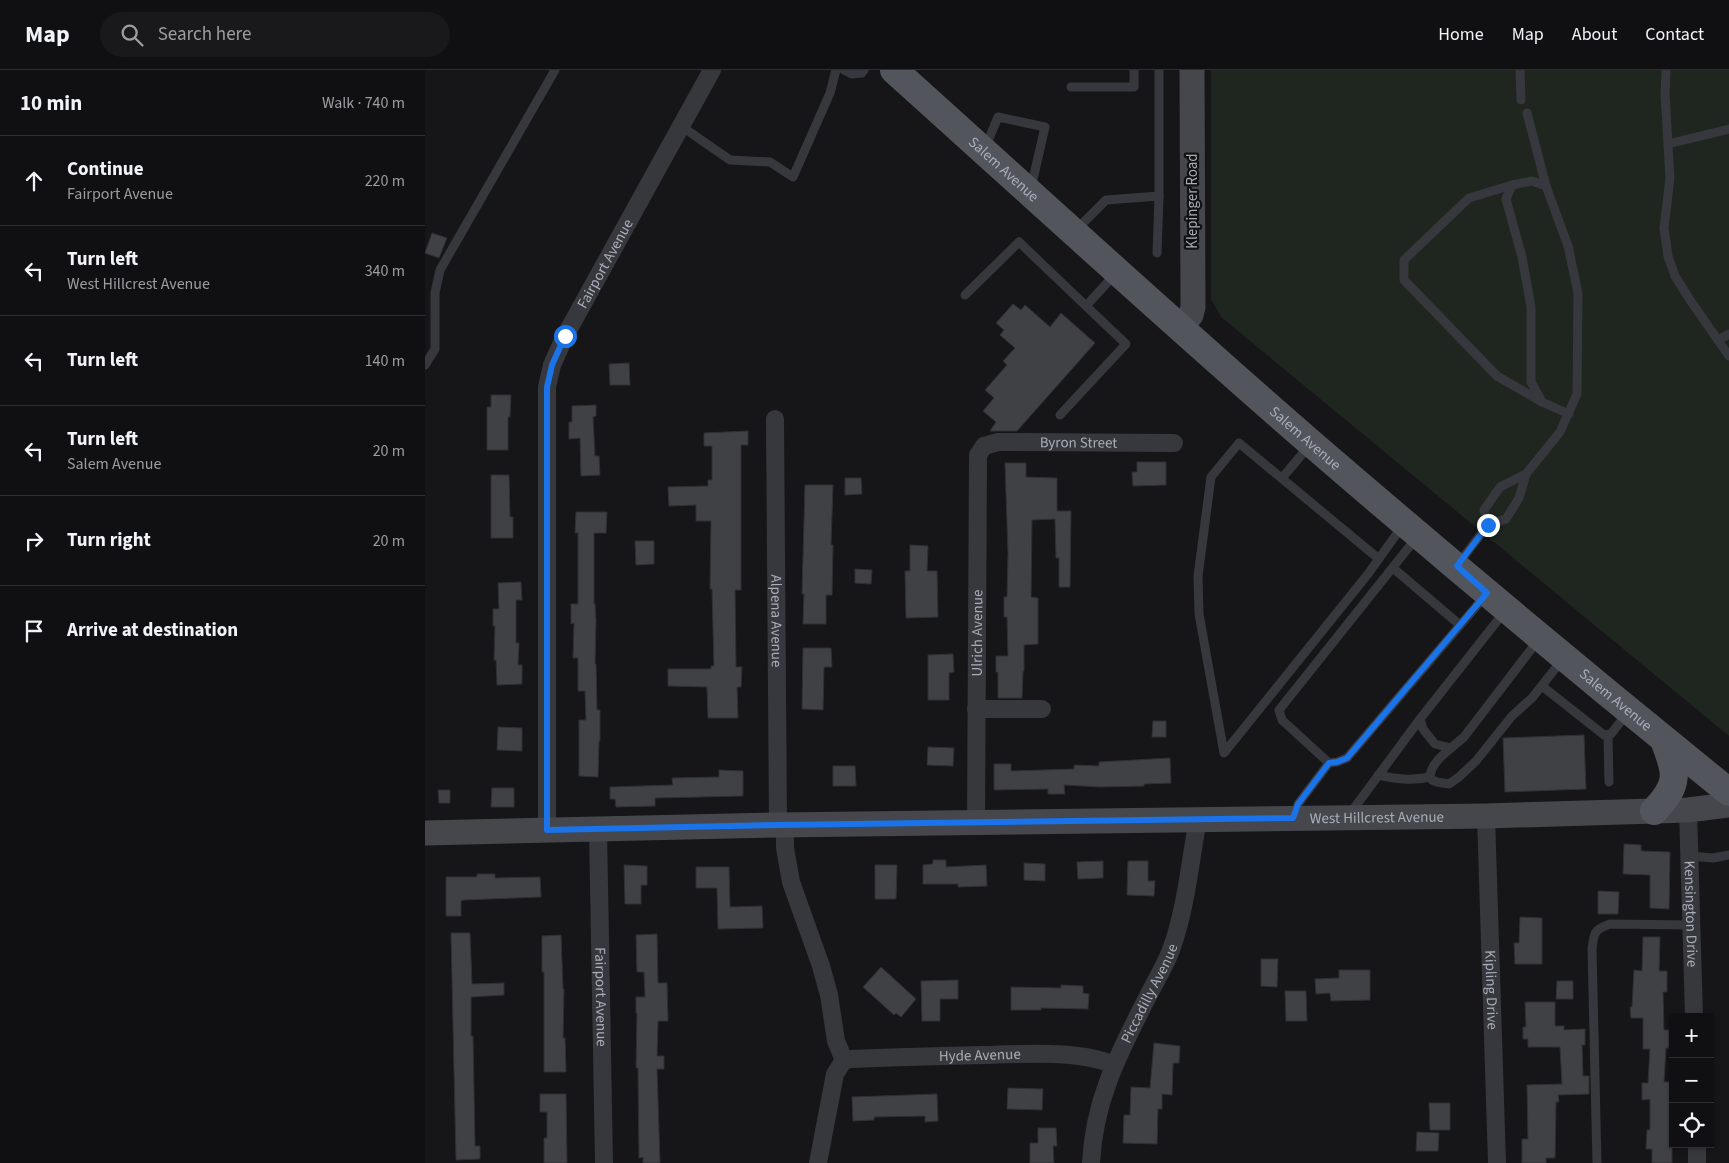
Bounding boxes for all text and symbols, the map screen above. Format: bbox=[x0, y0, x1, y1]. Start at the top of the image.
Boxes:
search box bbox=[100, 12, 450, 57]
text: Map bbox=[25, 17, 70, 52]
icon: search bbox=[118, 21, 146, 49]
text: Search here bbox=[158, 21, 251, 48]
text: Home bbox=[1438, 22, 1484, 47]
text: Map bbox=[1512, 22, 1544, 47]
text: About bbox=[1572, 22, 1617, 47]
text: Contact bbox=[1645, 22, 1704, 47]
text: 10 min bbox=[20, 88, 82, 118]
text: Walk · 740 m bbox=[322, 92, 405, 114]
street label: Salem Avenue bbox=[964, 132, 1044, 207]
street label: Klepinger Road bbox=[1182, 153, 1203, 249]
text: Continue bbox=[67, 156, 144, 183]
icon: ahead bbox=[20, 167, 48, 195]
text: 220 m bbox=[365, 170, 405, 192]
text: Fairport Avenue bbox=[67, 183, 173, 205]
street label: Fairport Avenue bbox=[572, 215, 638, 312]
text: Turn left bbox=[67, 246, 138, 273]
icon: left bbox=[20, 257, 48, 285]
text: 340 m bbox=[365, 260, 405, 282]
text: West Hillcrest Avenue bbox=[67, 273, 210, 295]
route start bbox=[554, 325, 577, 348]
icon: left bbox=[20, 347, 48, 375]
text: Turn left bbox=[67, 347, 138, 374]
text: 140 m bbox=[365, 350, 405, 372]
street label: Salem Avenue bbox=[1265, 401, 1346, 475]
text: Turn left bbox=[67, 426, 138, 453]
street label: Byron Street bbox=[1040, 432, 1118, 453]
icon: left bbox=[20, 437, 48, 465]
text: 20 m bbox=[373, 440, 405, 462]
text: Salem Avenue bbox=[67, 453, 161, 475]
route end bbox=[1477, 514, 1500, 537]
icon: right bbox=[20, 527, 48, 555]
text: Turn right bbox=[67, 527, 151, 554]
text: 20 m bbox=[373, 530, 405, 552]
street label: Alpena Avenue bbox=[766, 574, 787, 668]
street label: Ulrich Avenue bbox=[966, 590, 988, 676]
icon: arrive bbox=[20, 617, 48, 645]
text: Arrive at destination bbox=[67, 617, 238, 644]
street label: Salem Avenue bbox=[1575, 663, 1657, 736]
street label: West Hillcrest Avenue bbox=[1310, 806, 1444, 829]
street label: Kensington Drive bbox=[1679, 860, 1703, 968]
street label: Piccadilly Avenue bbox=[1116, 941, 1183, 1047]
street label: Fairport Avenue bbox=[590, 947, 612, 1047]
street label: Kipling Drive bbox=[1480, 950, 1503, 1030]
map controls bbox=[1669, 1013, 1714, 1148]
button: + bbox=[1669, 1013, 1714, 1058]
street label: Hyde Avenue bbox=[939, 1043, 1021, 1067]
button: − bbox=[1669, 1058, 1714, 1103]
button: locate bbox=[1669, 1103, 1714, 1148]

